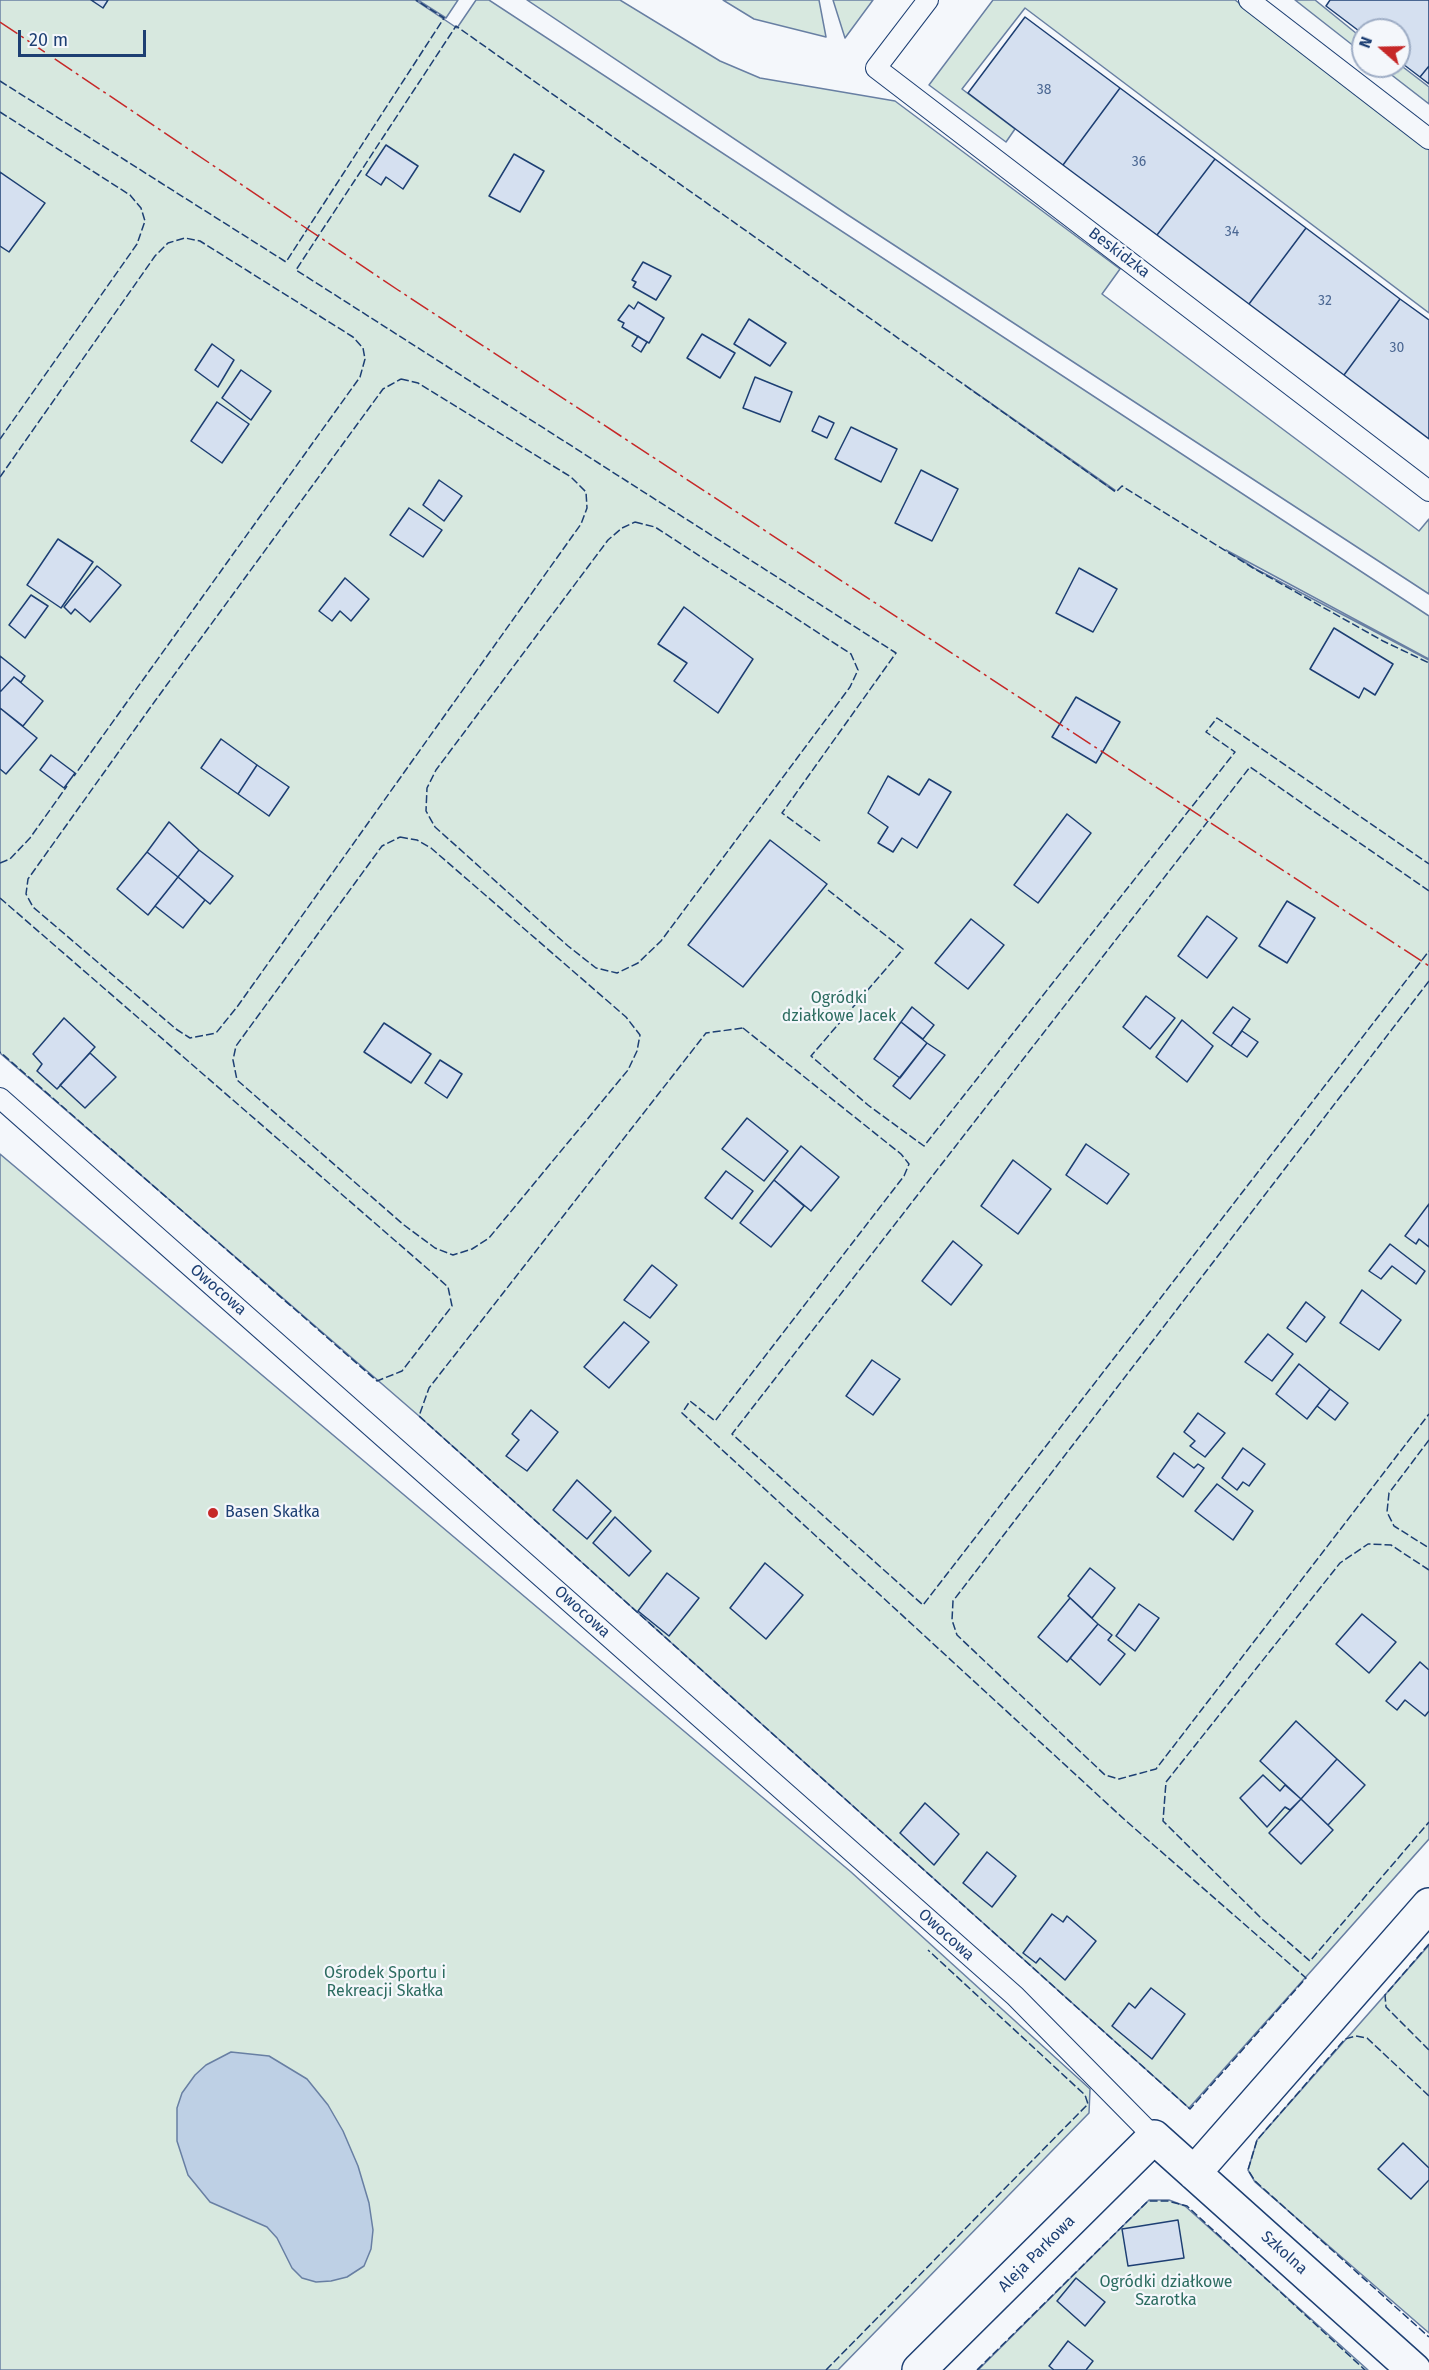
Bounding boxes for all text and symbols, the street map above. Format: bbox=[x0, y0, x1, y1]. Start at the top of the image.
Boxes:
scale bar bbox=[21, 18, 148, 56]
north arrow bbox=[1351, 18, 1411, 78]
text: 20 m bbox=[29, 29, 68, 51]
text: N bbox=[1355, 34, 1376, 51]
house number: 38 bbox=[1037, 82, 1051, 98]
house number: 36 bbox=[1132, 154, 1146, 170]
street label: Beskidzka bbox=[1085, 224, 1153, 282]
house number: 34 bbox=[1225, 224, 1239, 240]
house number: 32 bbox=[1318, 293, 1332, 309]
house number: 30 bbox=[1390, 340, 1404, 356]
park label: Ogródki działkowe Jacek bbox=[782, 989, 896, 1027]
street label: Owocowa bbox=[186, 1260, 250, 1320]
place label: Basen Skałka bbox=[225, 1503, 320, 1523]
marker: Basen Skałka bbox=[206, 1506, 220, 1520]
street label: Owocowa bbox=[550, 1582, 614, 1642]
street label: Owocowa bbox=[914, 1905, 978, 1965]
park label: Ośrodek Sportu i Rekreacji Skałka bbox=[324, 1964, 446, 2002]
street label: Aleja Parkowa bbox=[995, 2212, 1079, 2296]
street label: Szkolna bbox=[1257, 2227, 1311, 2279]
park label: Ogródki działkowe Szarotka bbox=[1099, 2273, 1233, 2311]

